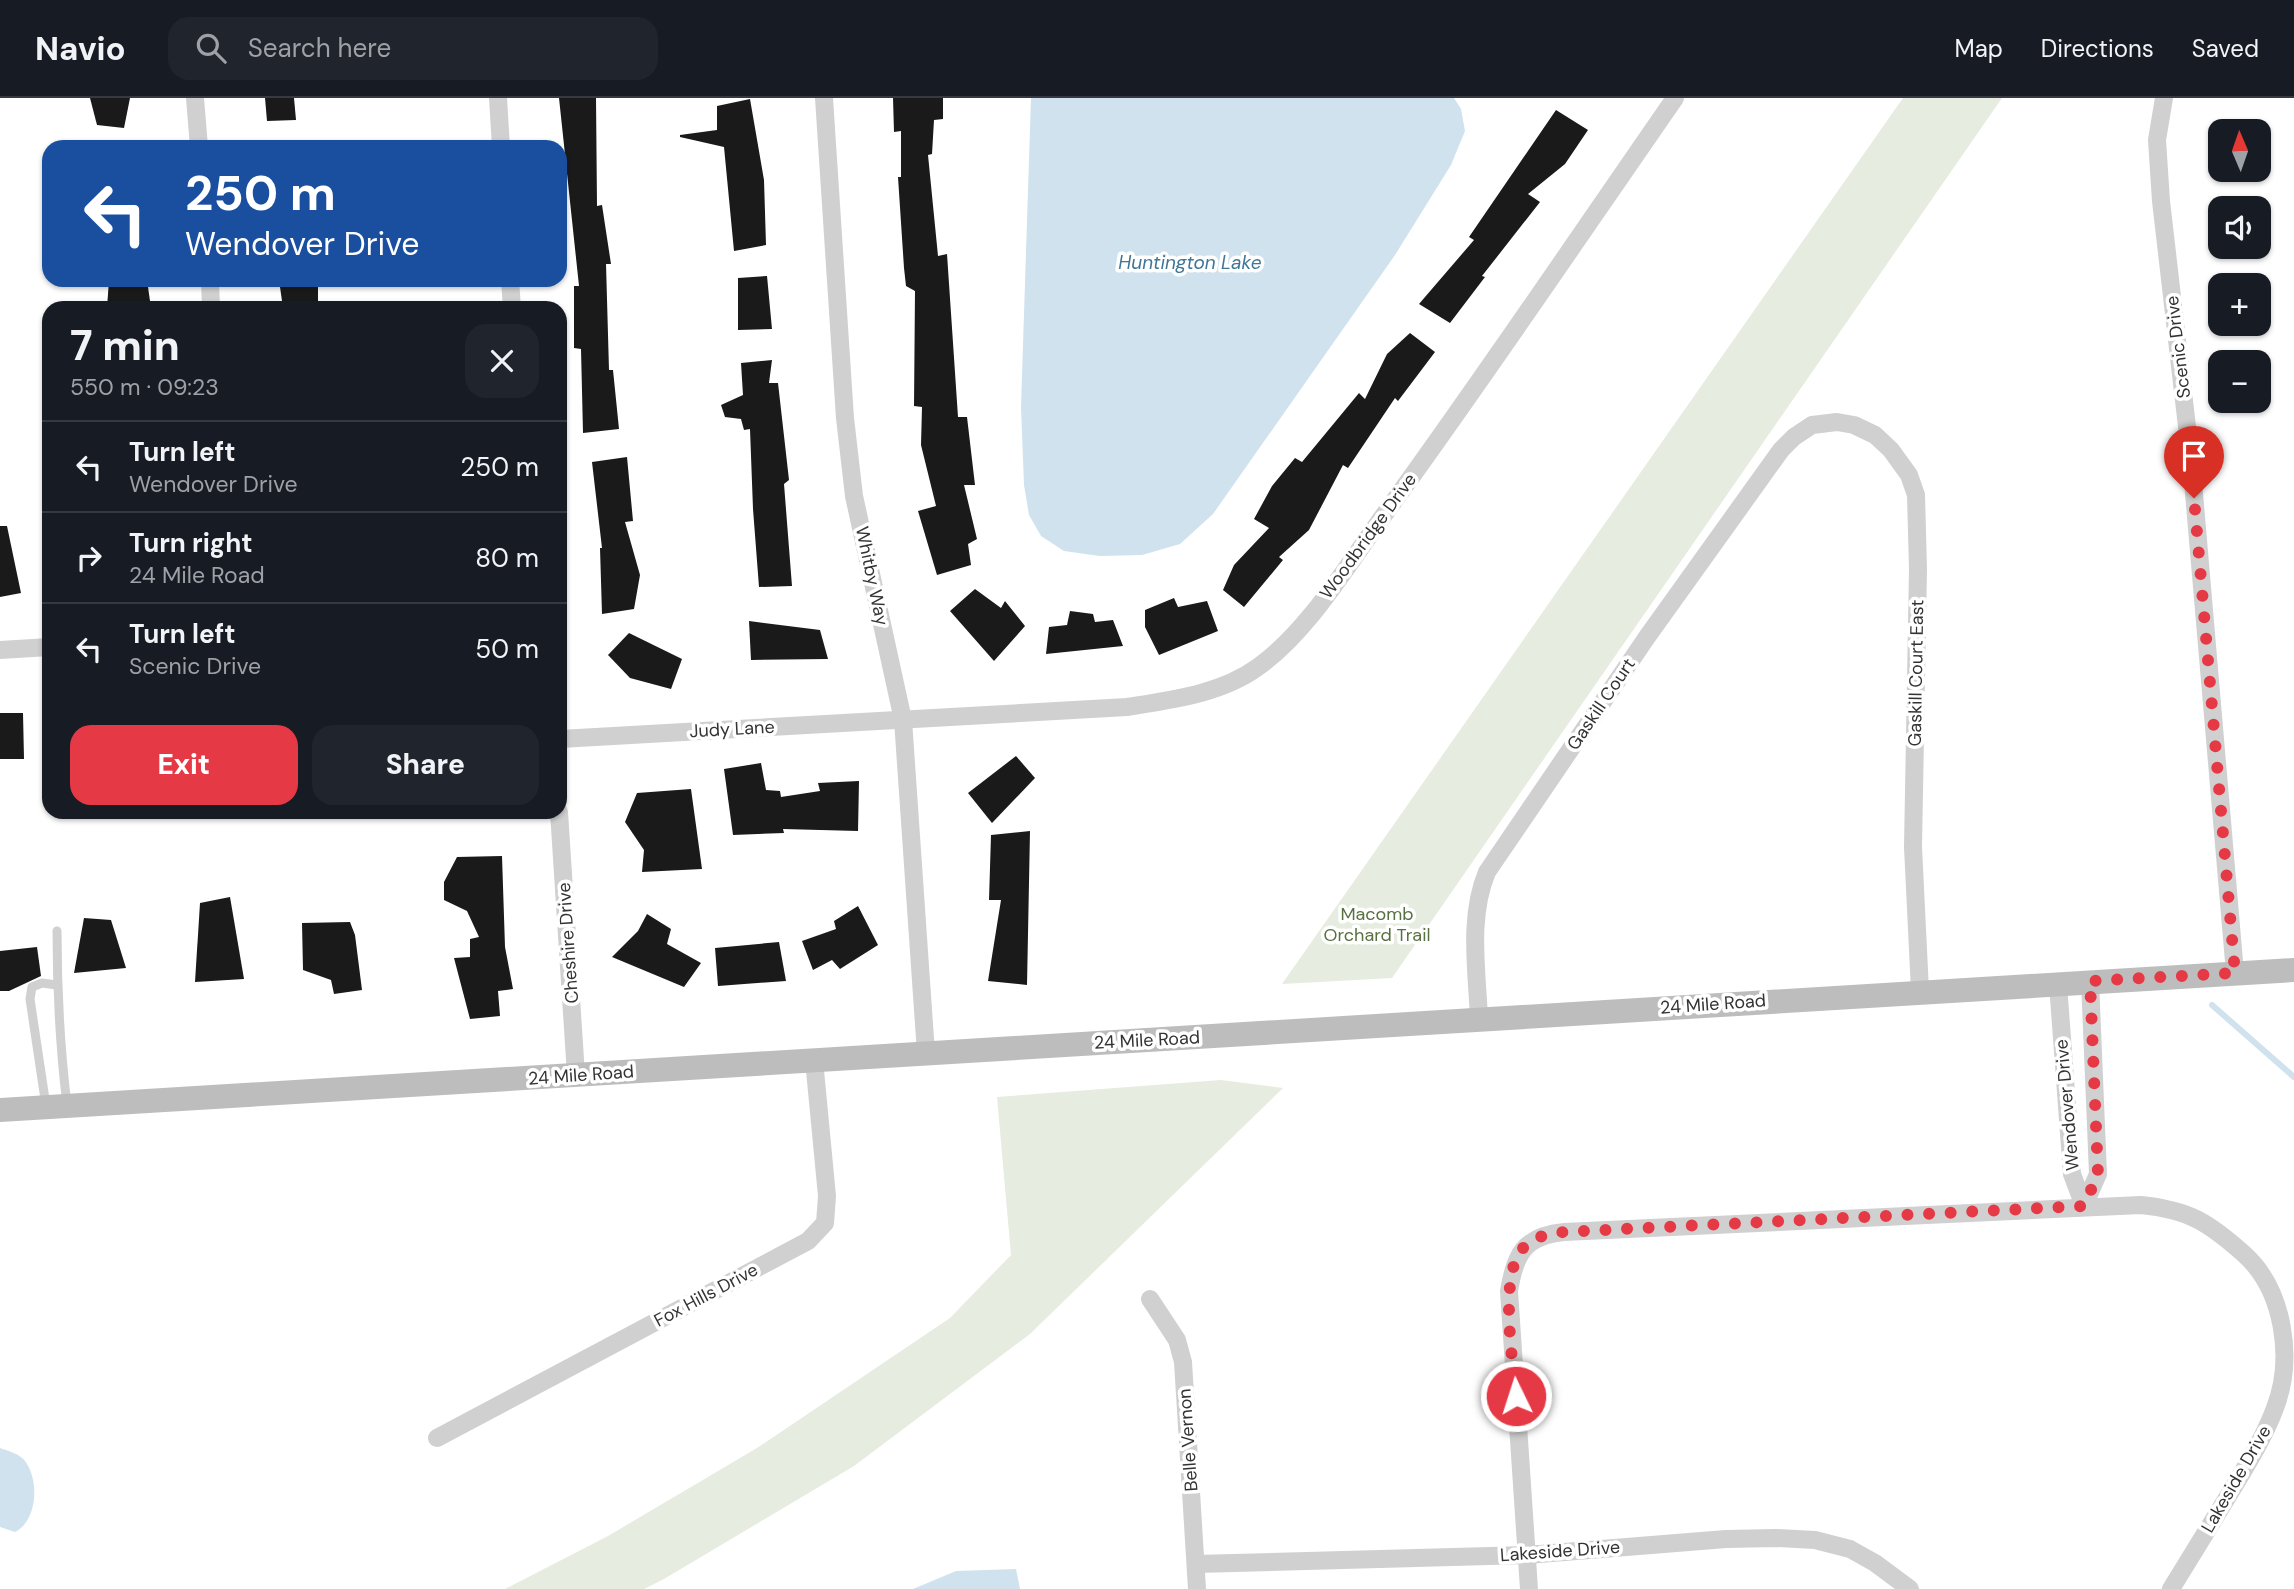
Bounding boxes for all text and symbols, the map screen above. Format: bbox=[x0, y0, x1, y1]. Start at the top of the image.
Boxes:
search box bbox=[168, 17, 658, 80]
text: Navio bbox=[35, 27, 126, 70]
icon: search bbox=[192, 29, 230, 67]
text: Search here bbox=[248, 31, 391, 65]
text: Map bbox=[1955, 33, 2003, 64]
text: Directions bbox=[2041, 33, 2154, 64]
text: Saved bbox=[2192, 33, 2259, 64]
north arrow bbox=[2208, 119, 2272, 182]
map controls bbox=[2208, 119, 2271, 413]
text: 250 m bbox=[185, 161, 336, 225]
icon: left bbox=[70, 168, 161, 259]
button: sound bbox=[2208, 196, 2271, 259]
text: Wendover Drive bbox=[185, 223, 420, 265]
water label: Huntington Lake bbox=[1118, 250, 1262, 275]
button: + bbox=[2208, 273, 2271, 336]
street label: Scenic Drive bbox=[2160, 294, 2196, 400]
text: 7 min bbox=[70, 318, 180, 373]
button: close bbox=[465, 324, 539, 398]
button: − bbox=[2208, 350, 2271, 413]
text: 550 m · 09:23 bbox=[70, 372, 219, 402]
pin bbox=[2164, 426, 2224, 498]
text: Turn left bbox=[129, 435, 236, 469]
icon: arrive bbox=[2175, 437, 2213, 475]
icon: left bbox=[70, 448, 108, 486]
text: 250 m bbox=[460, 450, 539, 484]
street label: Woodbridge Drive bbox=[1314, 468, 1422, 604]
text: Wendover Drive bbox=[129, 469, 298, 499]
street label: Whitby Way bbox=[850, 524, 894, 628]
text: Turn right bbox=[129, 526, 253, 560]
icon: right bbox=[70, 539, 108, 577]
text: 80 m bbox=[475, 541, 539, 575]
text: 24 Mile Road bbox=[129, 560, 265, 590]
street label: Gaskill Court East bbox=[1903, 599, 1929, 747]
text: Turn left bbox=[129, 617, 236, 651]
icon: left bbox=[70, 630, 108, 668]
text: 50 m bbox=[475, 632, 539, 666]
text: Scenic Drive bbox=[129, 651, 261, 681]
street label: Gaskill Court bbox=[1561, 653, 1641, 755]
street label: Judy Lane bbox=[689, 715, 775, 743]
button: Exit bbox=[70, 725, 298, 805]
button: Share bbox=[312, 725, 539, 805]
street label: Cheshire Drive bbox=[552, 882, 584, 1004]
park label: Macomb Orchard Trail bbox=[1324, 902, 1430, 947]
street label: 24 Mile Road bbox=[1659, 988, 1767, 1020]
street label: 24 Mile Road bbox=[1093, 1025, 1201, 1055]
street label: Wendover Drive bbox=[2049, 1038, 2085, 1172]
street label: 24 Mile Road bbox=[527, 1059, 635, 1091]
street label: Fox Hills Drive bbox=[650, 1258, 762, 1332]
position arrow bbox=[1479, 1359, 1553, 1433]
street label: Belle Vernon bbox=[1172, 1388, 1204, 1492]
street label: Lakeside Drive bbox=[2196, 1421, 2276, 1537]
street label: Lakeside Drive bbox=[1499, 1535, 1621, 1567]

